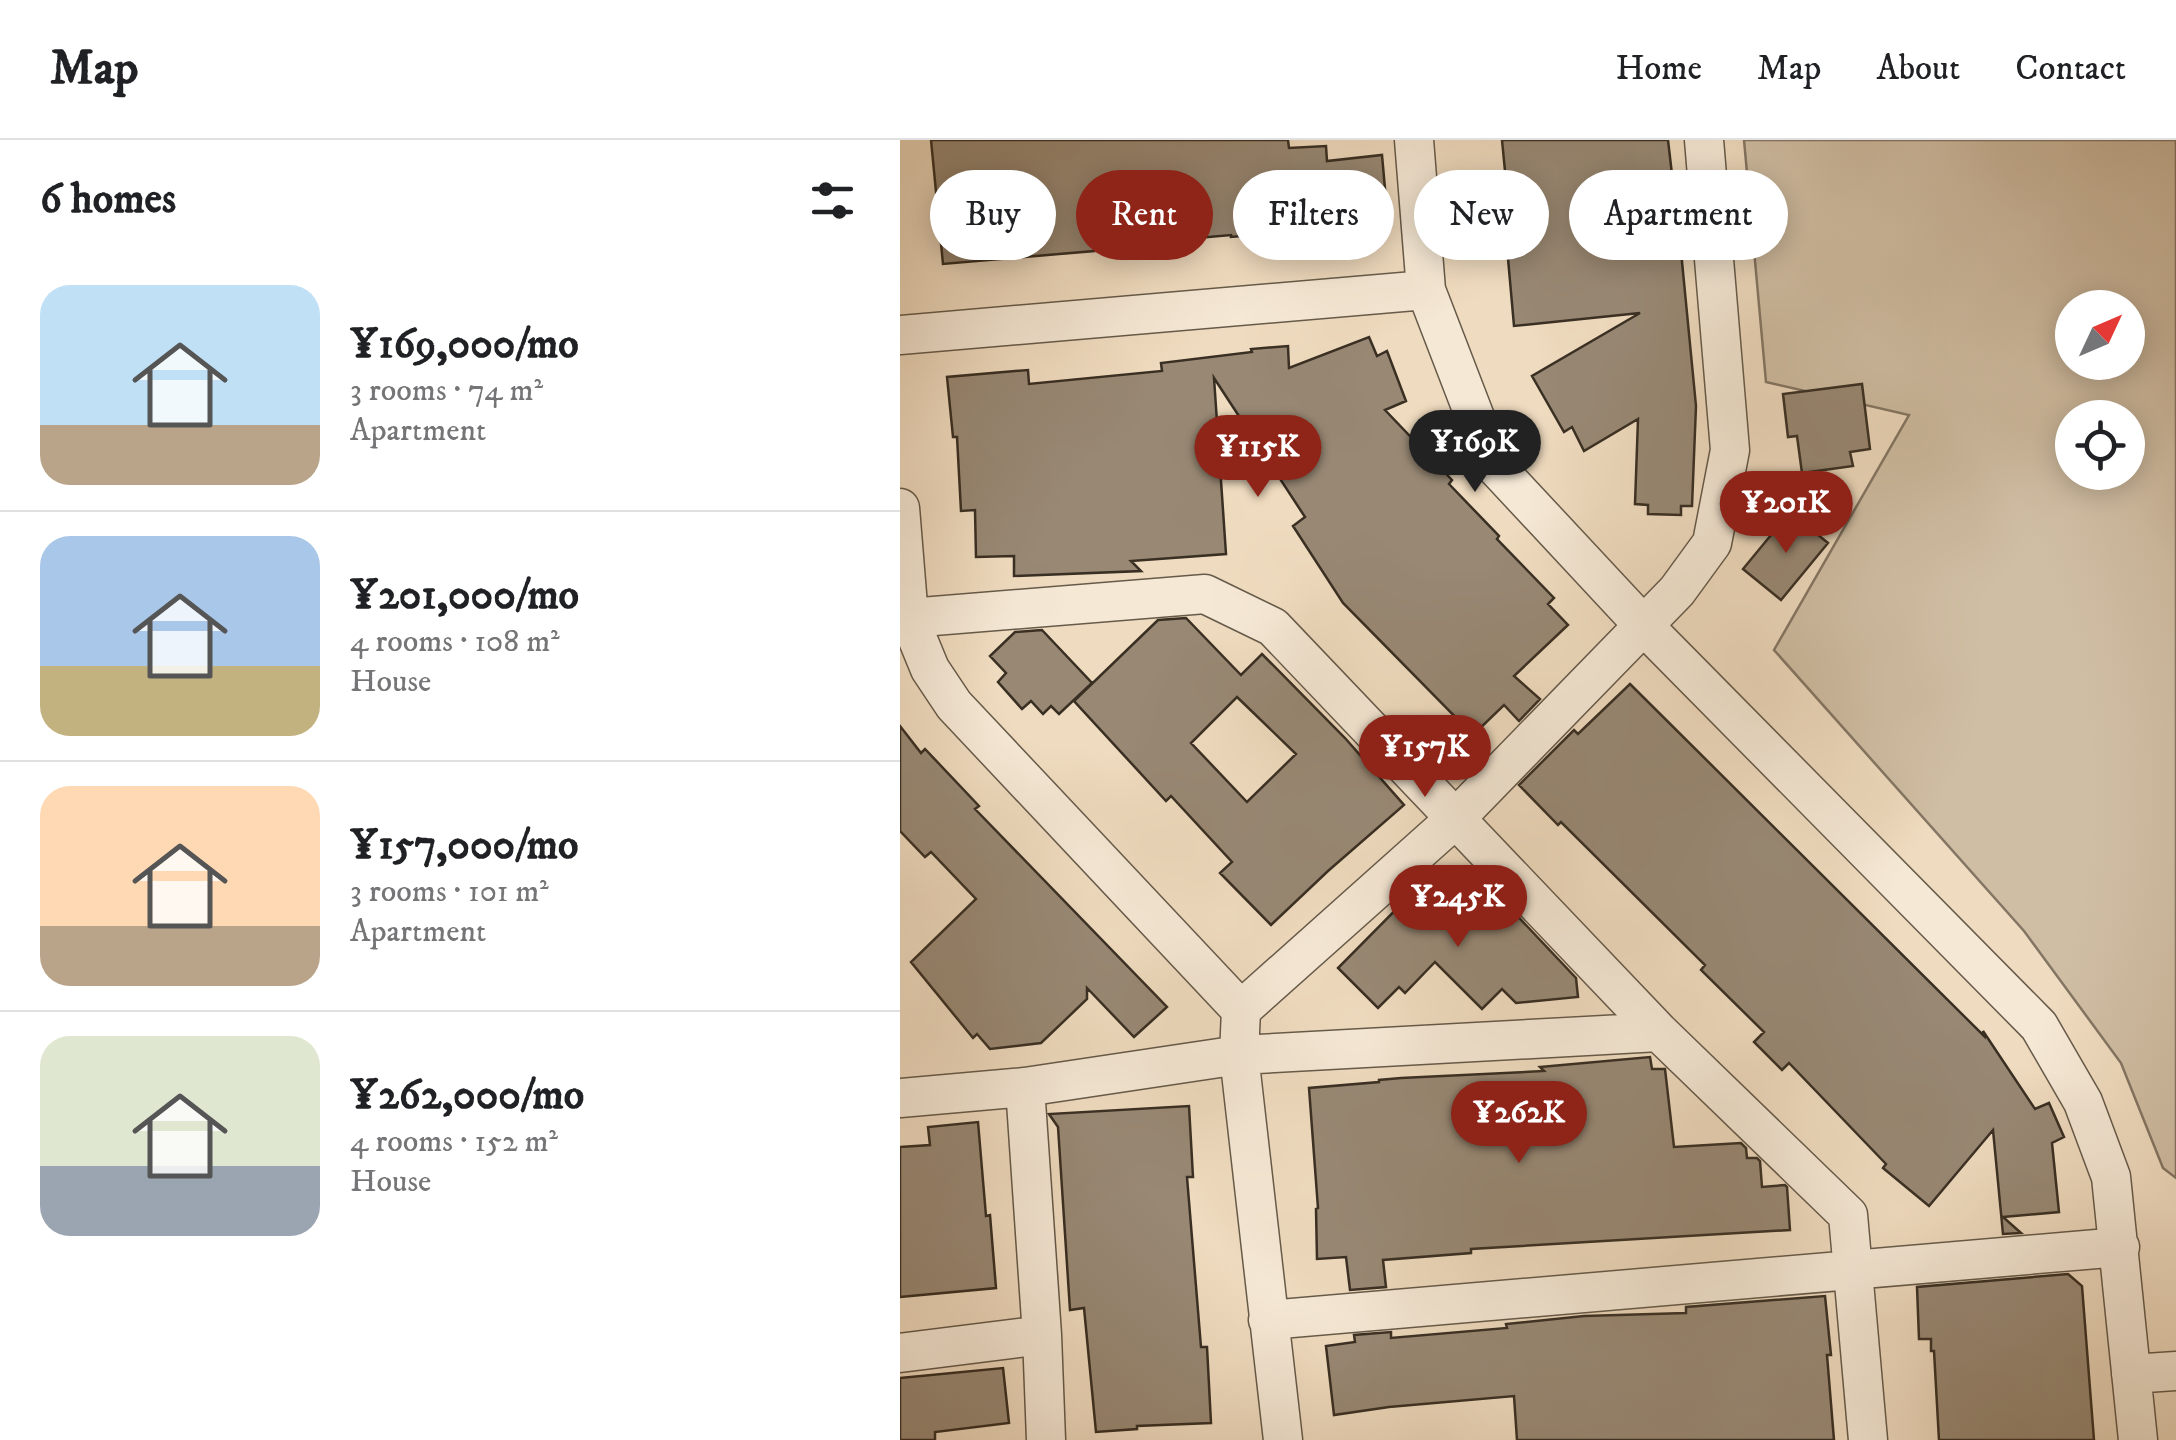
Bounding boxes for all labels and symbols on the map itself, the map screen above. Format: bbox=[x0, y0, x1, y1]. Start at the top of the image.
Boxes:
north arrow bbox=[2055, 290, 2145, 380]
pin: ¥169K bbox=[1405, 410, 1545, 495]
pin: ¥115K bbox=[1188, 415, 1328, 500]
pin: ¥201K bbox=[1716, 471, 1856, 556]
pin: ¥157K bbox=[1355, 715, 1495, 800]
pin: ¥245K bbox=[1388, 865, 1528, 950]
pin: ¥262K bbox=[1449, 1081, 1589, 1166]

